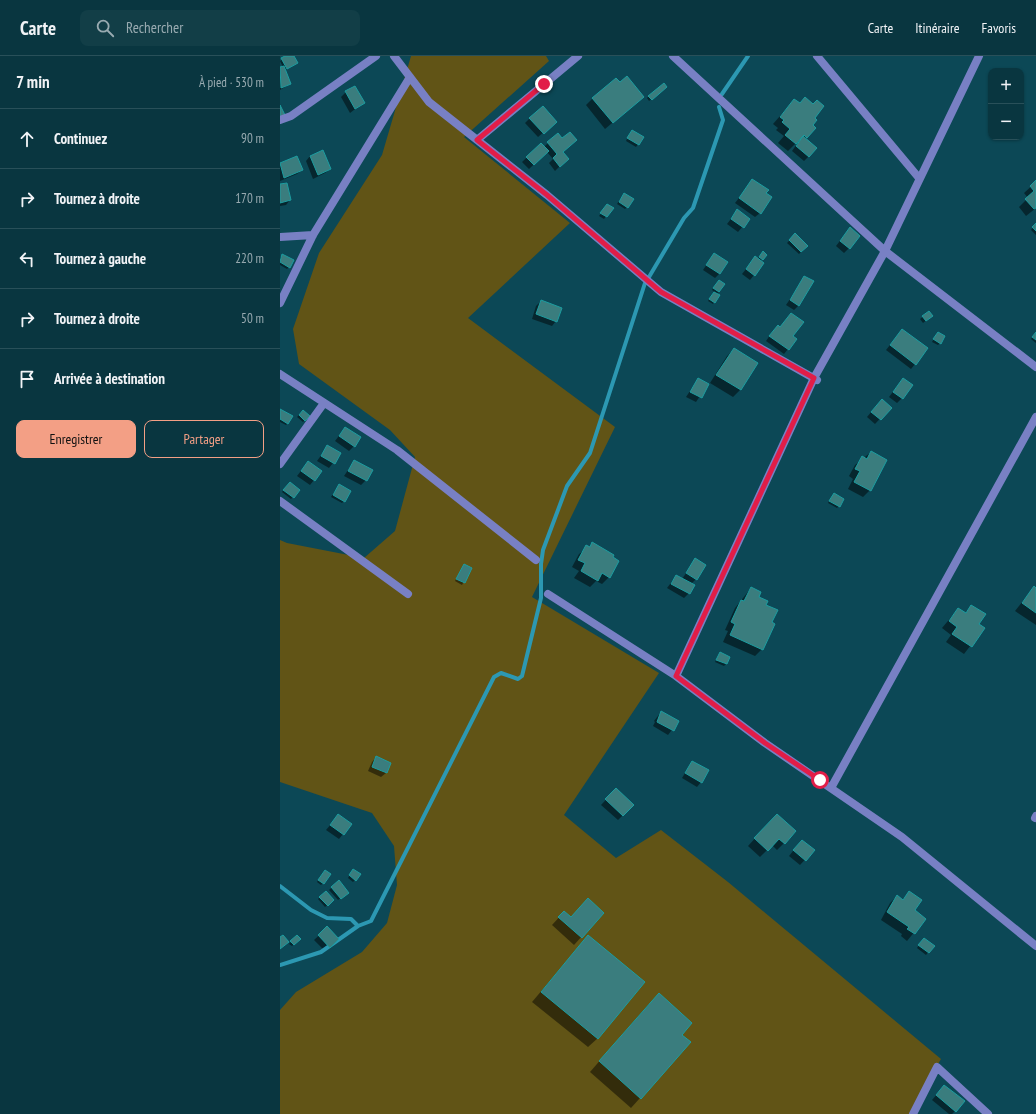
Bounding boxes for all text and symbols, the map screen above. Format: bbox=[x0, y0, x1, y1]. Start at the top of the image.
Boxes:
search box bbox=[80, 10, 360, 46]
text: Carte bbox=[20, 16, 56, 40]
icon: search bbox=[94, 17, 116, 39]
text: Rechercher bbox=[126, 18, 183, 37]
text: Carte bbox=[868, 19, 893, 37]
text: Itinéraire bbox=[915, 19, 960, 37]
text: Favoris bbox=[982, 19, 1016, 37]
map controls bbox=[988, 68, 1024, 140]
button: + bbox=[988, 68, 1024, 104]
text: 7 min bbox=[16, 71, 50, 93]
text: À pied · 530 m bbox=[199, 74, 264, 91]
route end bbox=[535, 75, 553, 93]
button: − bbox=[988, 104, 1024, 140]
icon: ahead bbox=[16, 128, 38, 150]
text: Continuez bbox=[54, 129, 107, 148]
text: 90 m bbox=[241, 130, 264, 147]
icon: right bbox=[16, 188, 38, 210]
text: Tournez à droite bbox=[54, 189, 140, 208]
text: 170 m bbox=[235, 190, 264, 207]
icon: left bbox=[16, 248, 38, 270]
text: Tournez à gauche bbox=[54, 249, 146, 268]
text: 220 m bbox=[235, 250, 264, 267]
icon: right bbox=[16, 308, 38, 330]
text: Tournez à droite bbox=[54, 309, 140, 328]
text: 50 m bbox=[241, 310, 264, 327]
icon: arrive bbox=[16, 368, 38, 390]
text: Arrivée à destination bbox=[54, 369, 165, 388]
button: Enregistrer bbox=[16, 420, 136, 458]
button: Partager bbox=[144, 420, 264, 458]
route start bbox=[811, 771, 829, 789]

